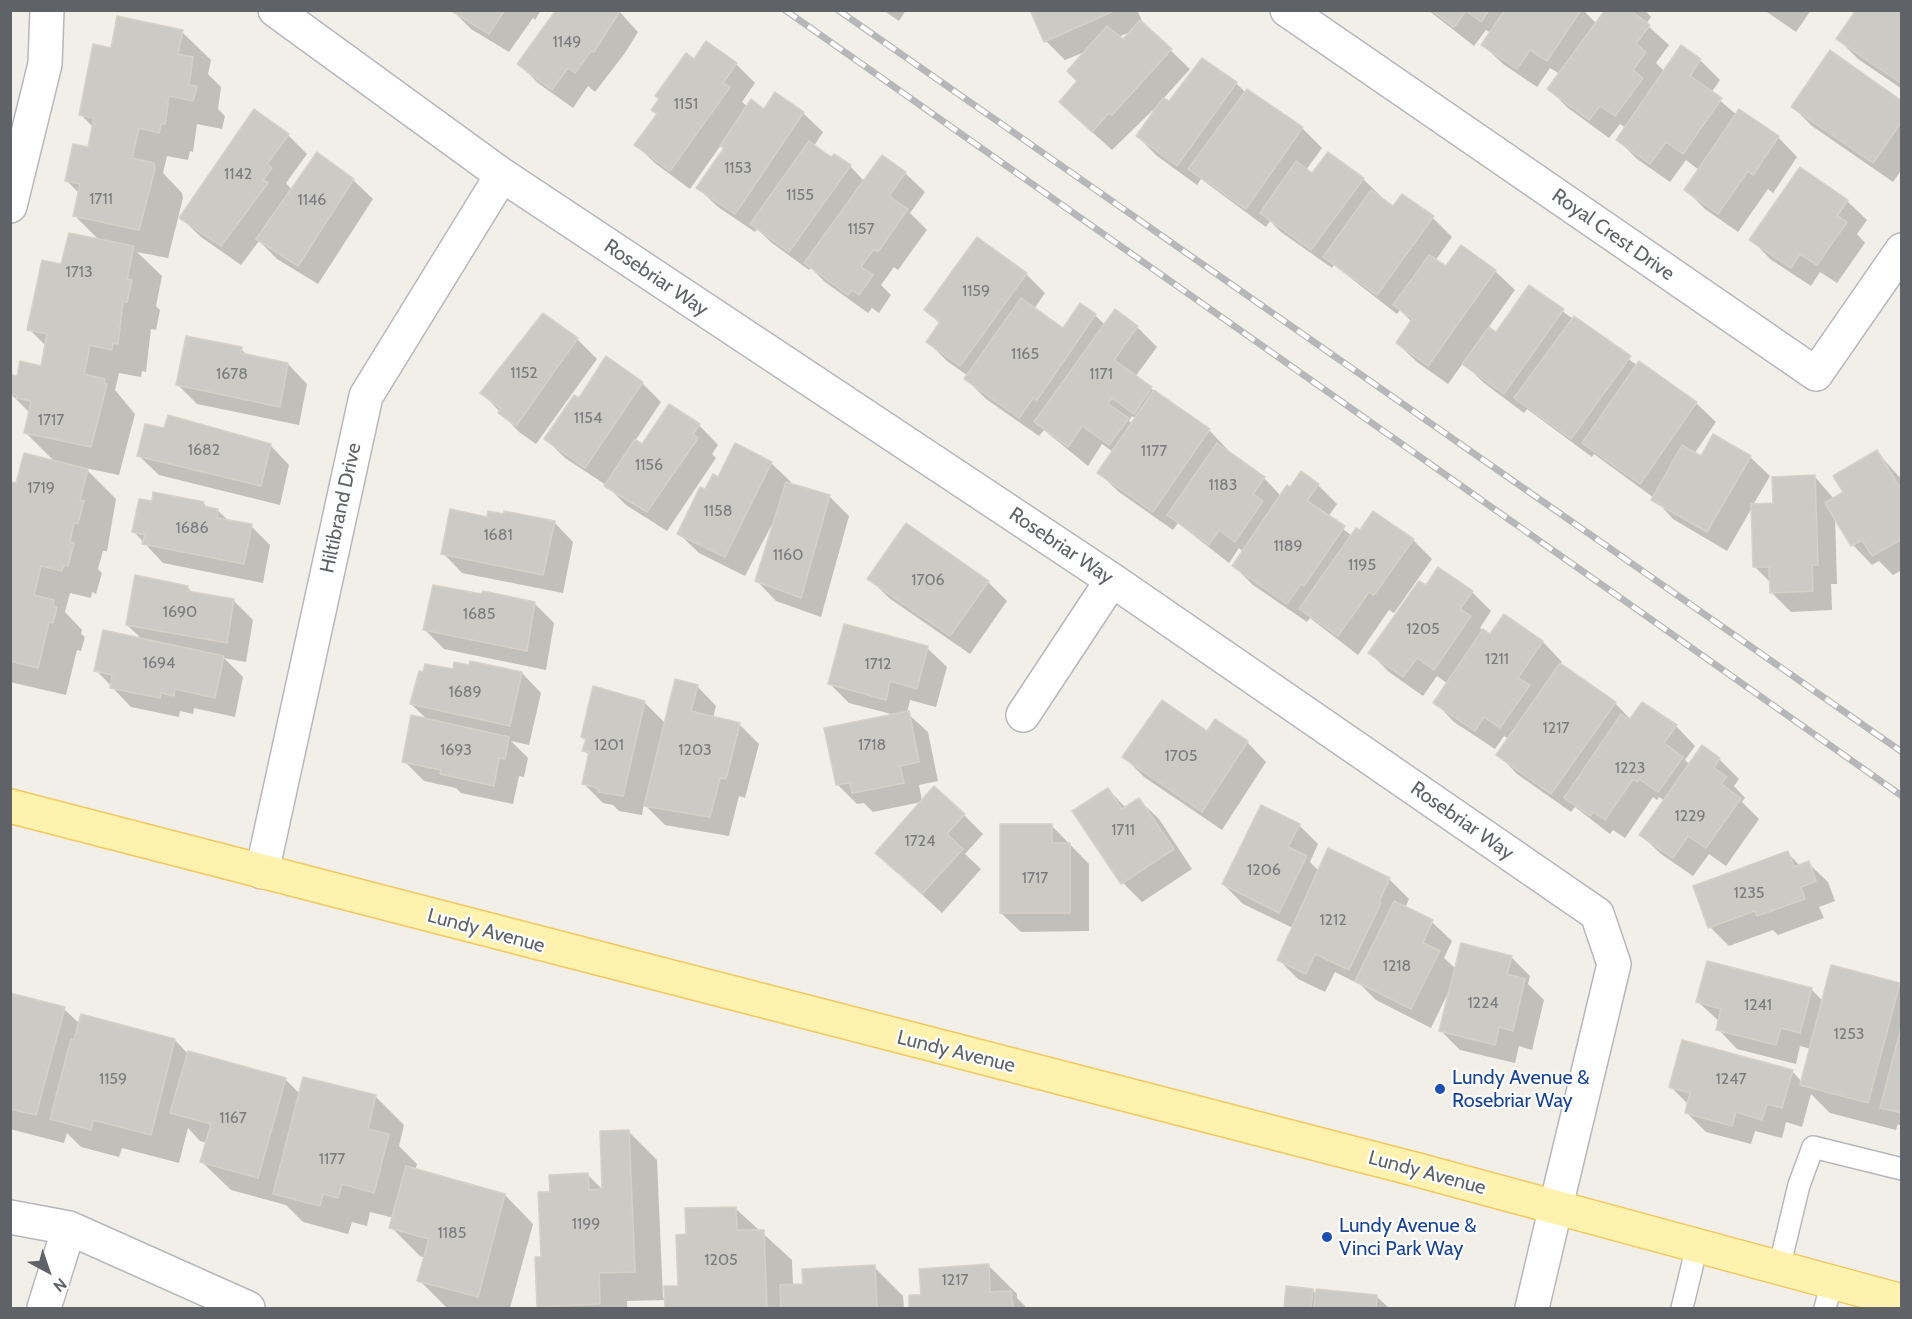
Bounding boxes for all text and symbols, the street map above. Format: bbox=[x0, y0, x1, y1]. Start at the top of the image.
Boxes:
house number: 1149 bbox=[553, 32, 581, 52]
house number: 1151 bbox=[674, 94, 698, 114]
house number: 1153 bbox=[724, 158, 752, 178]
house number: 1142 bbox=[224, 164, 252, 184]
street label: Royal Crest Drive bbox=[1547, 184, 1679, 286]
house number: 1155 bbox=[786, 185, 814, 205]
house number: 1711 bbox=[89, 189, 113, 209]
house number: 1146 bbox=[298, 190, 326, 210]
house number: 1157 bbox=[847, 219, 875, 239]
street label: Rosebriar Way bbox=[599, 234, 713, 322]
house number: 1713 bbox=[65, 262, 93, 282]
house number: 1159 bbox=[962, 281, 990, 301]
house number: 1165 bbox=[1011, 344, 1039, 364]
house number: 1152 bbox=[510, 363, 538, 383]
house number: 1678 bbox=[216, 364, 248, 384]
house number: 1171 bbox=[1089, 364, 1113, 384]
house number: 1154 bbox=[574, 408, 602, 428]
house number: 1717 bbox=[38, 410, 64, 430]
house number: 1682 bbox=[188, 440, 220, 460]
street label: Hiltibrand Drive bbox=[316, 441, 366, 575]
house number: 1177 bbox=[1141, 441, 1167, 461]
house number: 1156 bbox=[635, 455, 663, 475]
house number: 1183 bbox=[1209, 475, 1237, 495]
house number: 1719 bbox=[27, 478, 55, 498]
house number: 1158 bbox=[704, 501, 732, 521]
street label: Rosebriar Way bbox=[1004, 502, 1118, 590]
house number: 1686 bbox=[175, 518, 209, 538]
house number: 1681 bbox=[483, 525, 513, 545]
house number: 1189 bbox=[1273, 536, 1303, 556]
house number: 1160 bbox=[773, 545, 803, 565]
house number: 1195 bbox=[1348, 555, 1376, 575]
house number: 1706 bbox=[911, 570, 945, 590]
house number: 1690 bbox=[163, 602, 197, 622]
house number: 1685 bbox=[463, 604, 495, 624]
house number: 1205 bbox=[1406, 619, 1440, 639]
house number: 1211 bbox=[1485, 649, 1509, 669]
house number: 1694 bbox=[143, 653, 175, 673]
house number: 1712 bbox=[865, 654, 891, 674]
house number: 1689 bbox=[448, 682, 482, 702]
house number: 1217 bbox=[1543, 718, 1569, 738]
house number: 1201 bbox=[594, 735, 624, 755]
house number: 1718 bbox=[858, 735, 886, 755]
house number: 1693 bbox=[440, 740, 472, 760]
house number: 1203 bbox=[678, 740, 712, 760]
house number: 1705 bbox=[1165, 746, 1197, 766]
house number: 1223 bbox=[1615, 758, 1645, 778]
street label: Rosebriar Way bbox=[1406, 777, 1518, 865]
house number: 1229 bbox=[1674, 806, 1706, 826]
house number: 1711 bbox=[1111, 820, 1135, 840]
house number: 1724 bbox=[905, 831, 935, 851]
house number: 1206 bbox=[1247, 860, 1281, 880]
house number: 1717 bbox=[1022, 868, 1048, 888]
house number: 1235 bbox=[1734, 883, 1764, 903]
street label: Lundy Avenue bbox=[425, 904, 547, 958]
house number: 1212 bbox=[1319, 910, 1347, 930]
house number: 1218 bbox=[1383, 956, 1411, 976]
house number: 1224 bbox=[1467, 993, 1499, 1013]
house number: 1241 bbox=[1744, 995, 1772, 1015]
house number: 1253 bbox=[1834, 1024, 1864, 1044]
street label: Lundy Avenue bbox=[895, 1026, 1017, 1078]
place label: Lundy Avenue & Rosebriar Way bbox=[1452, 1066, 1589, 1113]
house number: 1159 bbox=[99, 1069, 127, 1089]
house number: 1247 bbox=[1716, 1069, 1746, 1089]
marker: Lundy Avenue & Rosebriar Way bbox=[1433, 1082, 1447, 1096]
house number: 1167 bbox=[219, 1108, 247, 1128]
street label: Lundy Avenue bbox=[1366, 1146, 1488, 1200]
house number: 1177 bbox=[319, 1149, 345, 1169]
house number: 1199 bbox=[572, 1214, 600, 1234]
place label: Lundy Avenue & Vinci Park Way bbox=[1339, 1214, 1476, 1261]
house number: 1185 bbox=[438, 1223, 466, 1243]
marker: Lundy Avenue & Vinci Park Way bbox=[1320, 1230, 1334, 1244]
north arrow bbox=[18, 1241, 78, 1301]
house number: 1205 bbox=[704, 1250, 738, 1270]
house number: 1217 bbox=[942, 1270, 968, 1290]
text: N bbox=[49, 1274, 70, 1296]

